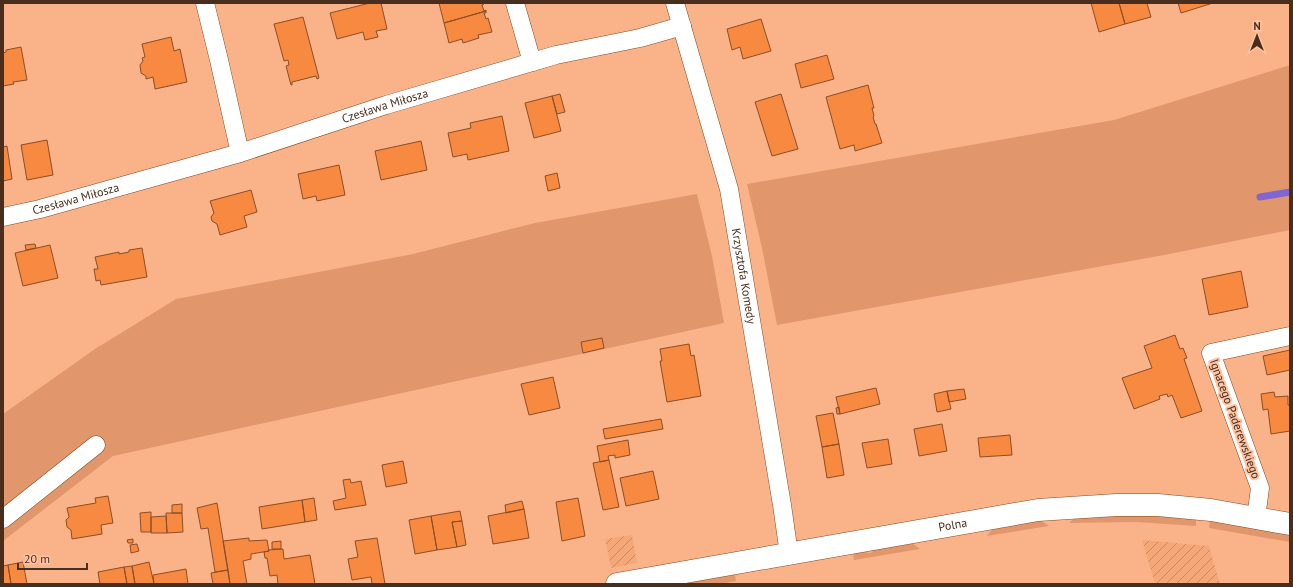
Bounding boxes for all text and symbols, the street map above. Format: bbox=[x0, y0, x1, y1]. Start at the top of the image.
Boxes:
north arrow bbox=[1237, 16, 1277, 56]
text: N bbox=[1253, 19, 1261, 33]
street label: Czesława Miłosza bbox=[340, 85, 430, 126]
street label: Czesława Miłosza bbox=[31, 179, 121, 217]
street label: Krzysztofa Komedy bbox=[729, 227, 760, 325]
street label: Ignacego Paderewskiego bbox=[1207, 357, 1264, 481]
street label: Polna bbox=[937, 515, 968, 534]
scale bar bbox=[18, 545, 87, 571]
text: 20 m bbox=[24, 551, 50, 566]

